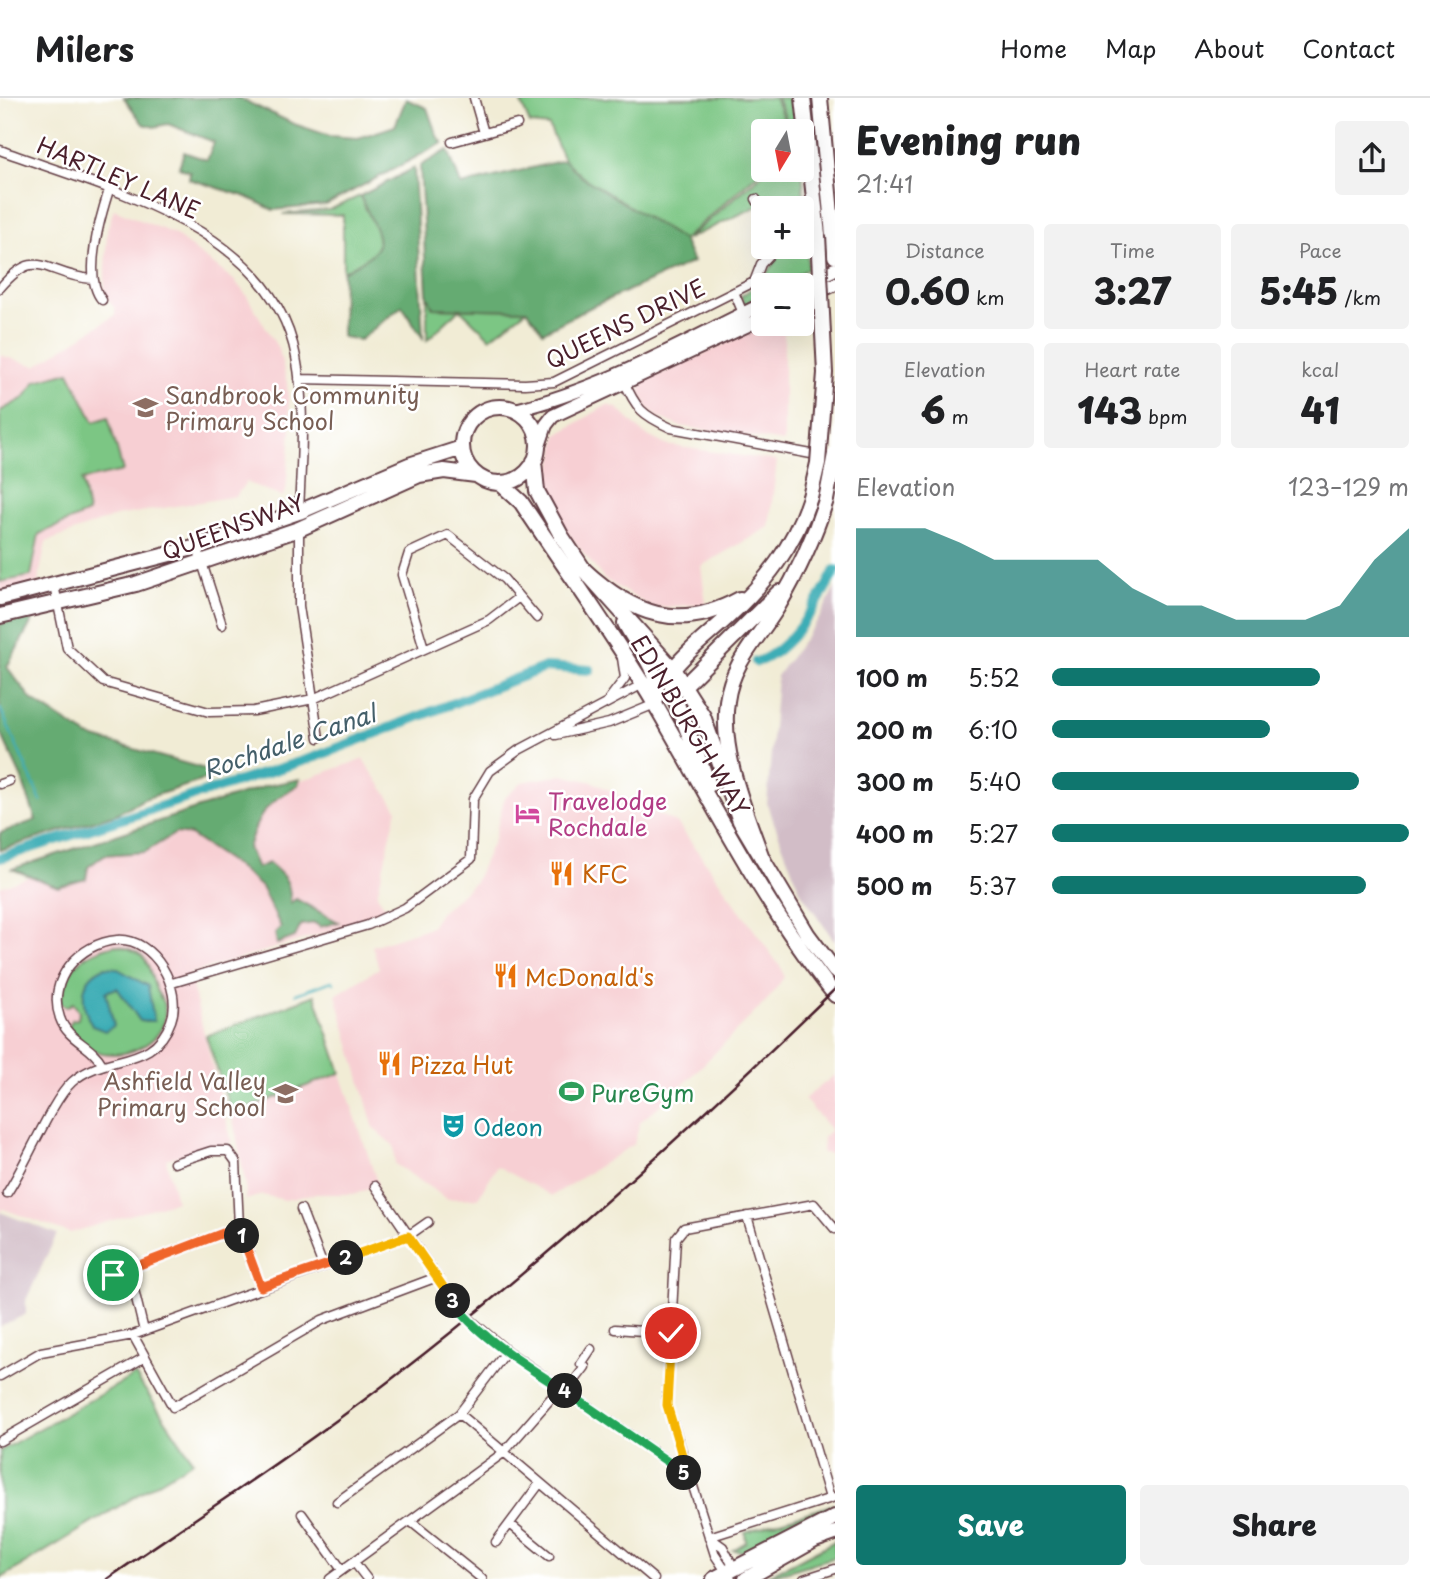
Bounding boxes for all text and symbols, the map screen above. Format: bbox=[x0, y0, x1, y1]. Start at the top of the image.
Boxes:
text: Milers bbox=[35, 23, 134, 73]
text: Home bbox=[1000, 30, 1067, 66]
text: Map bbox=[1105, 30, 1156, 66]
text: About bbox=[1194, 30, 1264, 66]
text: Contact bbox=[1302, 30, 1395, 66]
text: Evening run bbox=[856, 111, 1081, 168]
north arrow bbox=[751, 119, 814, 182]
map controls bbox=[751, 119, 814, 336]
button: share bbox=[1335, 121, 1409, 195]
street label: HARTLEY LANE bbox=[32, 127, 206, 227]
text: 21:41 bbox=[856, 166, 913, 201]
button: + bbox=[751, 196, 814, 259]
text: Distance bbox=[905, 236, 985, 264]
text: Time bbox=[1110, 236, 1155, 264]
text: Pace bbox=[1299, 236, 1342, 264]
text: 0.60 bbox=[885, 264, 970, 317]
text: 3:27 bbox=[1094, 264, 1171, 317]
text: 5:45 bbox=[1259, 264, 1338, 317]
street label: QUEENS DRIVE bbox=[539, 269, 711, 377]
button: − bbox=[751, 273, 814, 336]
text: km bbox=[970, 283, 1005, 311]
text: /km bbox=[1338, 283, 1381, 311]
text: Elevation bbox=[904, 355, 986, 383]
text: Heart rate bbox=[1085, 355, 1180, 383]
text: kcal bbox=[1301, 355, 1339, 383]
place label: Sandbrook Community Primary School bbox=[165, 377, 420, 438]
text: 6 bbox=[921, 383, 945, 436]
text: 143 bbox=[1077, 383, 1142, 436]
text: 41 bbox=[1300, 383, 1340, 436]
school or university icon: Sandbrook Community Primary School bbox=[131, 393, 159, 421]
text: m bbox=[945, 402, 969, 430]
text: bpm bbox=[1142, 402, 1188, 430]
text: Elevation bbox=[856, 469, 955, 504]
text: 123–129 m bbox=[1288, 469, 1409, 504]
street label: QUEENSWAY bbox=[157, 484, 310, 568]
street label: EDINBURGH WAY bbox=[623, 628, 759, 822]
text: 100 m bbox=[856, 660, 928, 695]
text: 5:52 bbox=[968, 660, 1020, 695]
water label: Rochdale Canal bbox=[198, 693, 383, 787]
text: 200 m bbox=[856, 712, 933, 747]
text: 6:10 bbox=[968, 712, 1018, 747]
text: 300 m bbox=[856, 764, 934, 799]
text: 5:40 bbox=[968, 764, 1021, 799]
place label: Travelodge Rochdale bbox=[548, 783, 667, 844]
hotel icon: Travelodge Rochdale bbox=[514, 799, 542, 827]
text: 400 m bbox=[856, 816, 934, 851]
text: 5:27 bbox=[968, 816, 1018, 851]
place label: KFC bbox=[582, 856, 628, 891]
restaurant icon: KFC bbox=[548, 859, 576, 887]
text: 500 m bbox=[856, 868, 933, 903]
text: 5:37 bbox=[968, 868, 1016, 903]
place label: McDonald's bbox=[525, 959, 654, 994]
restaurant icon: McDonald's bbox=[491, 962, 519, 990]
place label: Pizza Hut bbox=[410, 1047, 513, 1082]
restaurant icon: Pizza Hut bbox=[376, 1050, 404, 1078]
place label: Ashfield Valley Primary School bbox=[97, 1063, 266, 1124]
place label: PureGym bbox=[591, 1075, 694, 1110]
sports icon: PureGym bbox=[557, 1078, 585, 1106]
school or university icon: Ashfield Valley Primary School bbox=[272, 1079, 300, 1107]
place label: Odeon bbox=[473, 1109, 543, 1144]
theatre icon: Odeon bbox=[439, 1112, 467, 1140]
pin: 1 bbox=[224, 1218, 260, 1254]
text: 1 bbox=[237, 1221, 246, 1249]
pin: 2 bbox=[328, 1240, 364, 1276]
text: 2 bbox=[339, 1243, 352, 1271]
pin bbox=[83, 1245, 143, 1305]
icon: arrive bbox=[94, 1256, 132, 1294]
pin: 3 bbox=[435, 1284, 470, 1318]
text: 3 bbox=[446, 1286, 459, 1314]
pin bbox=[641, 1303, 701, 1363]
icon: check bbox=[652, 1314, 690, 1352]
pin: 4 bbox=[548, 1374, 582, 1408]
text: 4 bbox=[558, 1376, 571, 1404]
pin: 5 bbox=[666, 1456, 702, 1490]
text: 5 bbox=[677, 1458, 690, 1486]
button: Save bbox=[856, 1485, 1126, 1565]
button: Share bbox=[1140, 1485, 1409, 1565]

